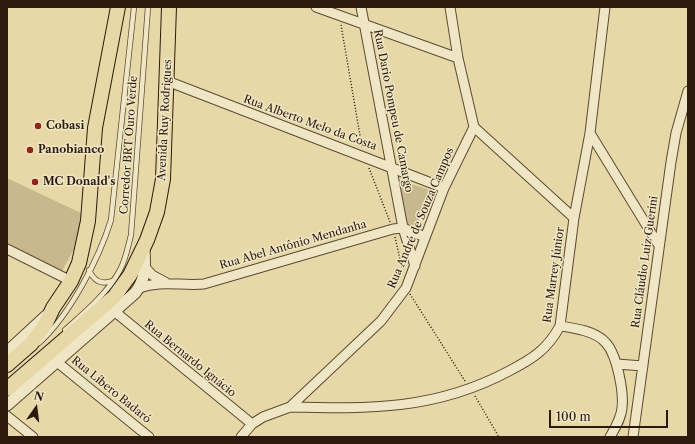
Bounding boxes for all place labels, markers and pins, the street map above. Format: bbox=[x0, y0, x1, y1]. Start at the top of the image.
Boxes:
place label: Cobasi bbox=[46, 119, 84, 133]
marker: Cobasi bbox=[33, 121, 43, 131]
place label: Panobianco bbox=[38, 143, 104, 157]
marker: Panobianco bbox=[25, 145, 35, 155]
place label: MC Donald's bbox=[43, 175, 115, 189]
marker: MC Donald's bbox=[30, 177, 40, 187]

